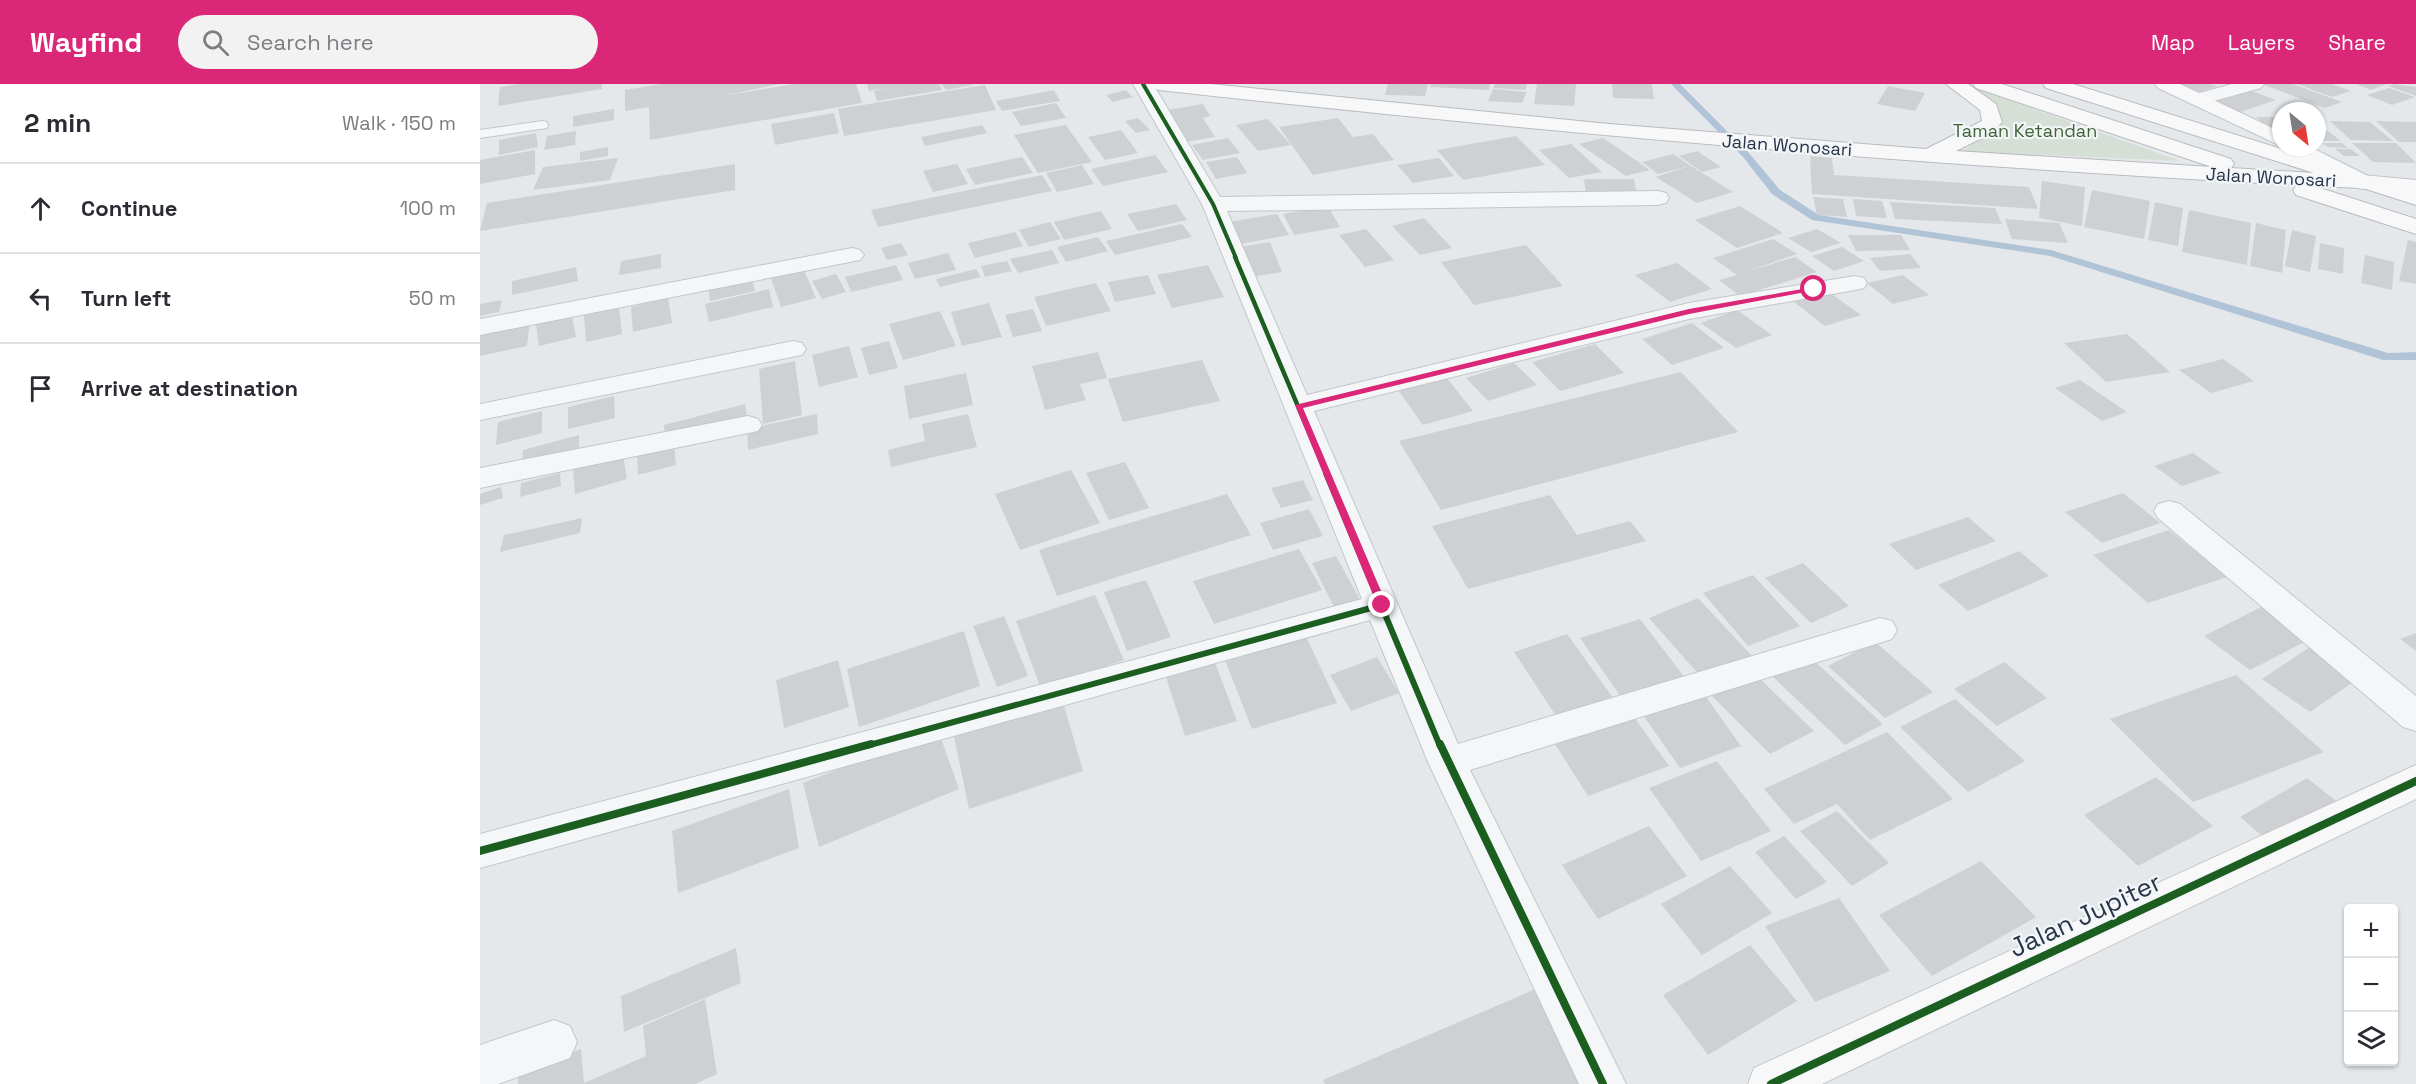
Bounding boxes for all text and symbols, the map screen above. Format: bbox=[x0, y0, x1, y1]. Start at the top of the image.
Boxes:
search box bbox=[178, 15, 598, 69]
text: Wayfind bbox=[30, 24, 142, 60]
icon: search bbox=[199, 26, 232, 59]
text: Search here bbox=[247, 28, 374, 56]
text: Map bbox=[2151, 29, 2195, 56]
text: Layers bbox=[2228, 29, 2295, 56]
text: Share bbox=[2328, 29, 2386, 56]
north arrow bbox=[2272, 102, 2326, 156]
text: 2 min bbox=[24, 106, 91, 140]
text: Walk · 150 m bbox=[342, 110, 456, 136]
park label: Taman Ketandan bbox=[1953, 119, 2097, 142]
street label: Jalan Wonosari bbox=[1721, 129, 1853, 161]
street label: Jalan Wonosari bbox=[2205, 162, 2337, 192]
icon: ahead bbox=[24, 192, 57, 225]
text: Continue bbox=[81, 194, 177, 222]
text: 100 m bbox=[400, 195, 456, 221]
route start bbox=[1800, 275, 1826, 301]
icon: left bbox=[24, 282, 57, 315]
text: Turn left bbox=[81, 284, 171, 312]
text: 50 m bbox=[409, 285, 456, 311]
icon: arrive bbox=[24, 372, 57, 405]
text: Arrive at destination bbox=[81, 374, 298, 402]
route end bbox=[1368, 591, 1394, 617]
street label: Jalan Jupiter bbox=[2003, 865, 2167, 965]
map controls bbox=[2344, 904, 2398, 1066]
button: + bbox=[2344, 904, 2398, 958]
button: − bbox=[2344, 958, 2398, 1012]
button: layers bbox=[2344, 1012, 2398, 1066]

